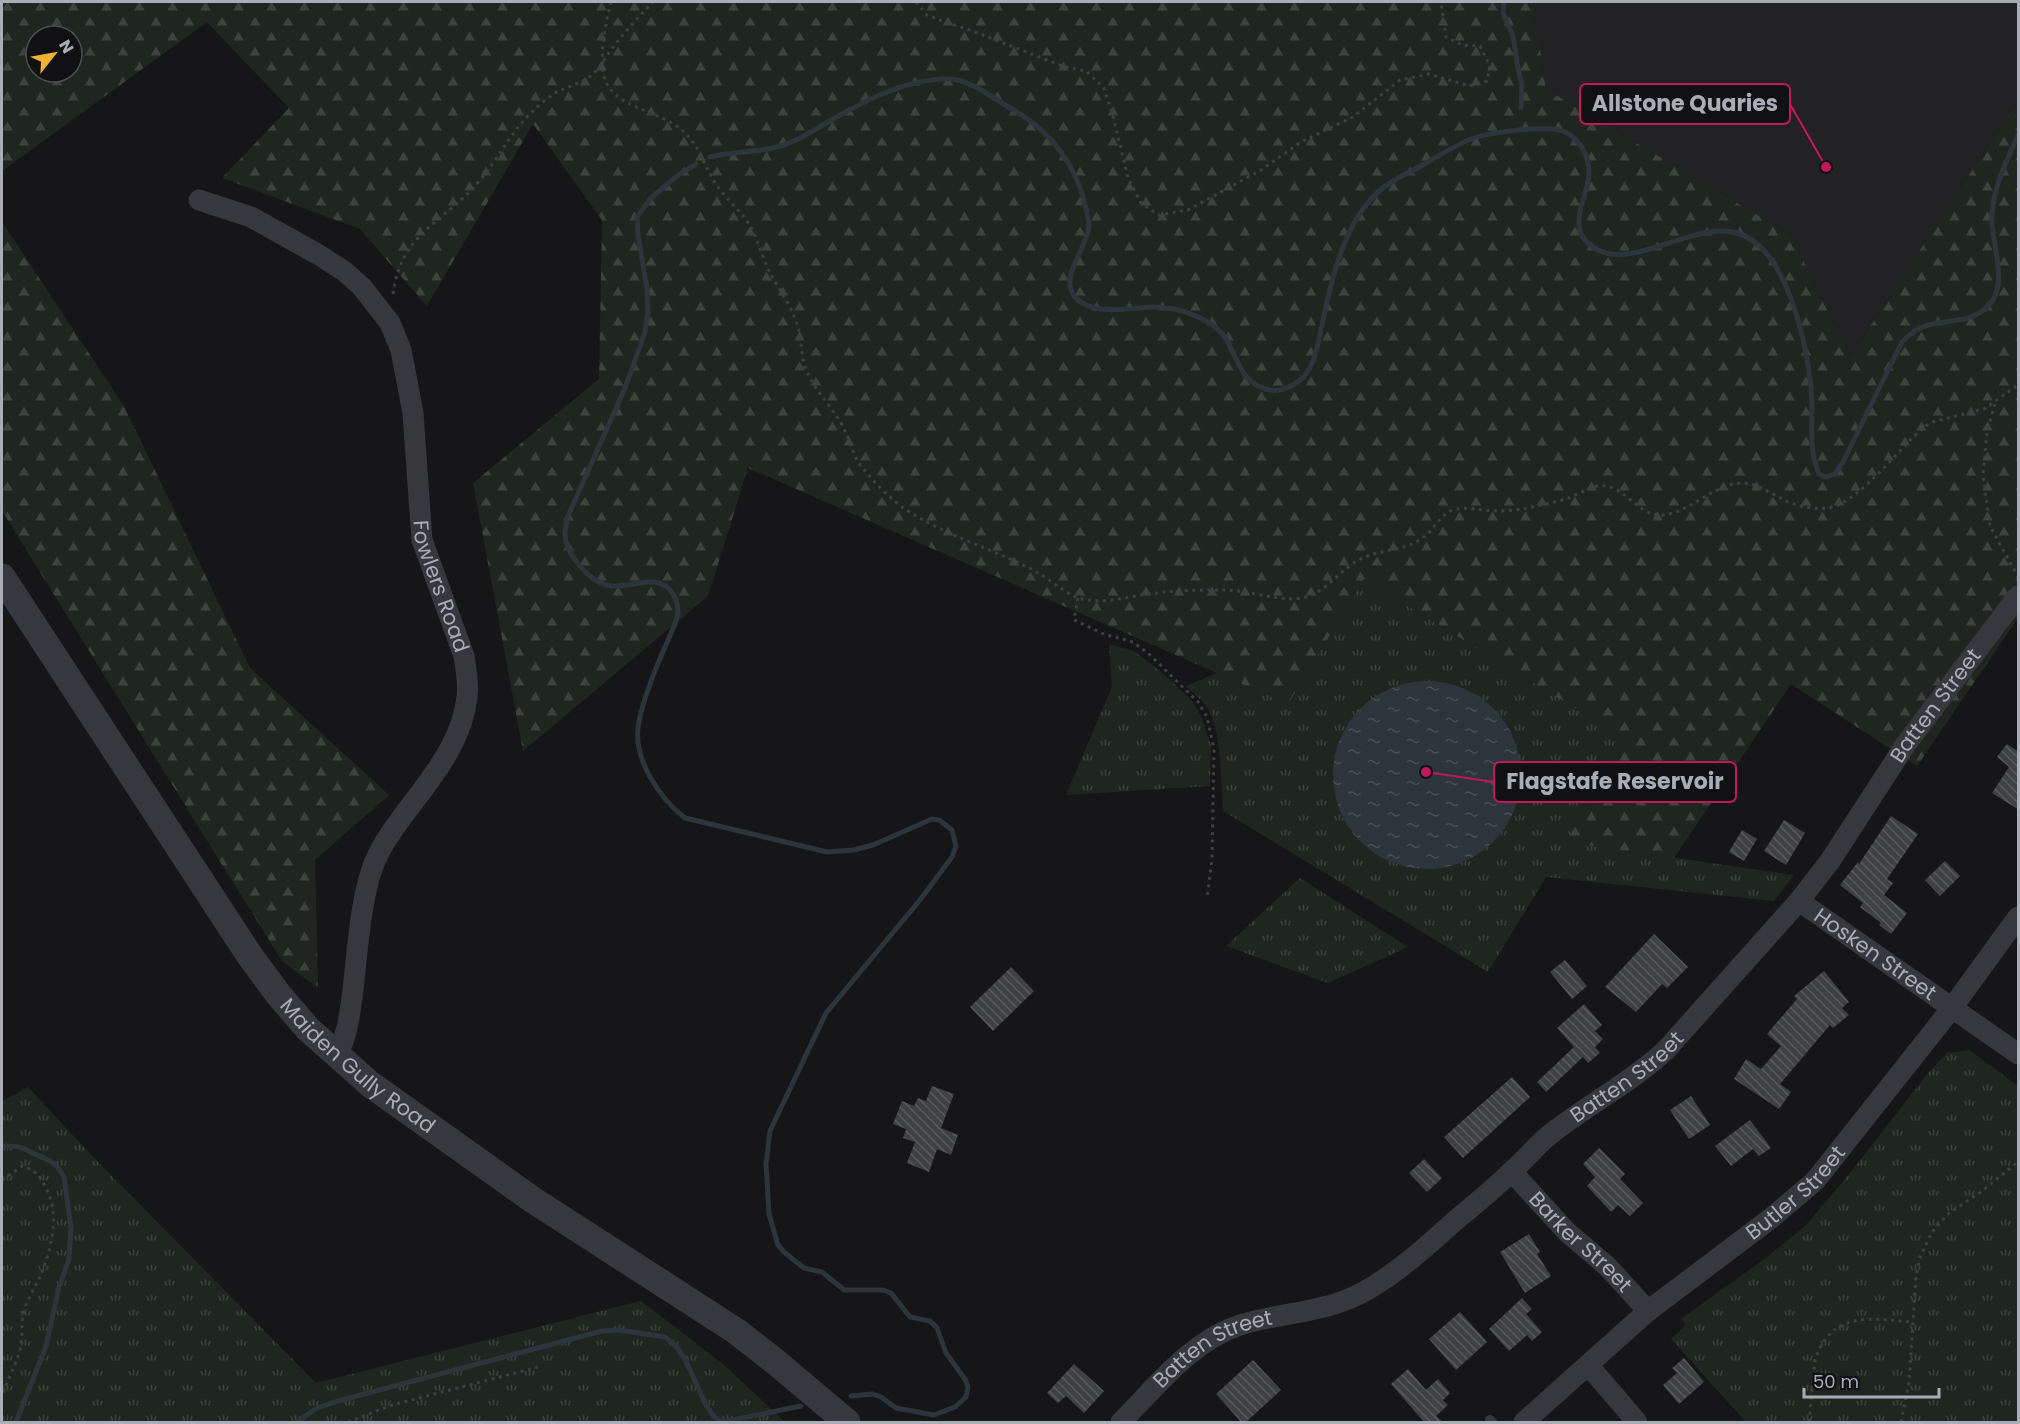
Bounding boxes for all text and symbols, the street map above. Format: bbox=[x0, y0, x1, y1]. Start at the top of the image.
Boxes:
north arrow bbox=[24, 24, 84, 84]
text: N bbox=[53, 35, 79, 58]
callout: Allstone Quaries bbox=[1580, 84, 1790, 124]
text: Allstone Quaries bbox=[1592, 88, 1778, 119]
street label: Fowlers Road bbox=[407, 519, 477, 656]
street label: Batten Street bbox=[1883, 642, 1987, 768]
callout: Flagstafe Reservoir bbox=[1494, 762, 1736, 802]
text: Flagstafe Reservoir bbox=[1506, 766, 1724, 797]
street label: Hosken Street bbox=[1808, 901, 1943, 1007]
street label: Maiden Gully Road bbox=[274, 992, 441, 1140]
street label: Batten Street bbox=[1564, 1025, 1690, 1129]
street label: Butler Street bbox=[1740, 1139, 1852, 1246]
street label: Barker Street bbox=[1523, 1185, 1639, 1298]
street label: Batten Street bbox=[1146, 1303, 1275, 1394]
scale bar bbox=[1804, 1361, 1939, 1399]
text: 50 m bbox=[1813, 1369, 1859, 1394]

